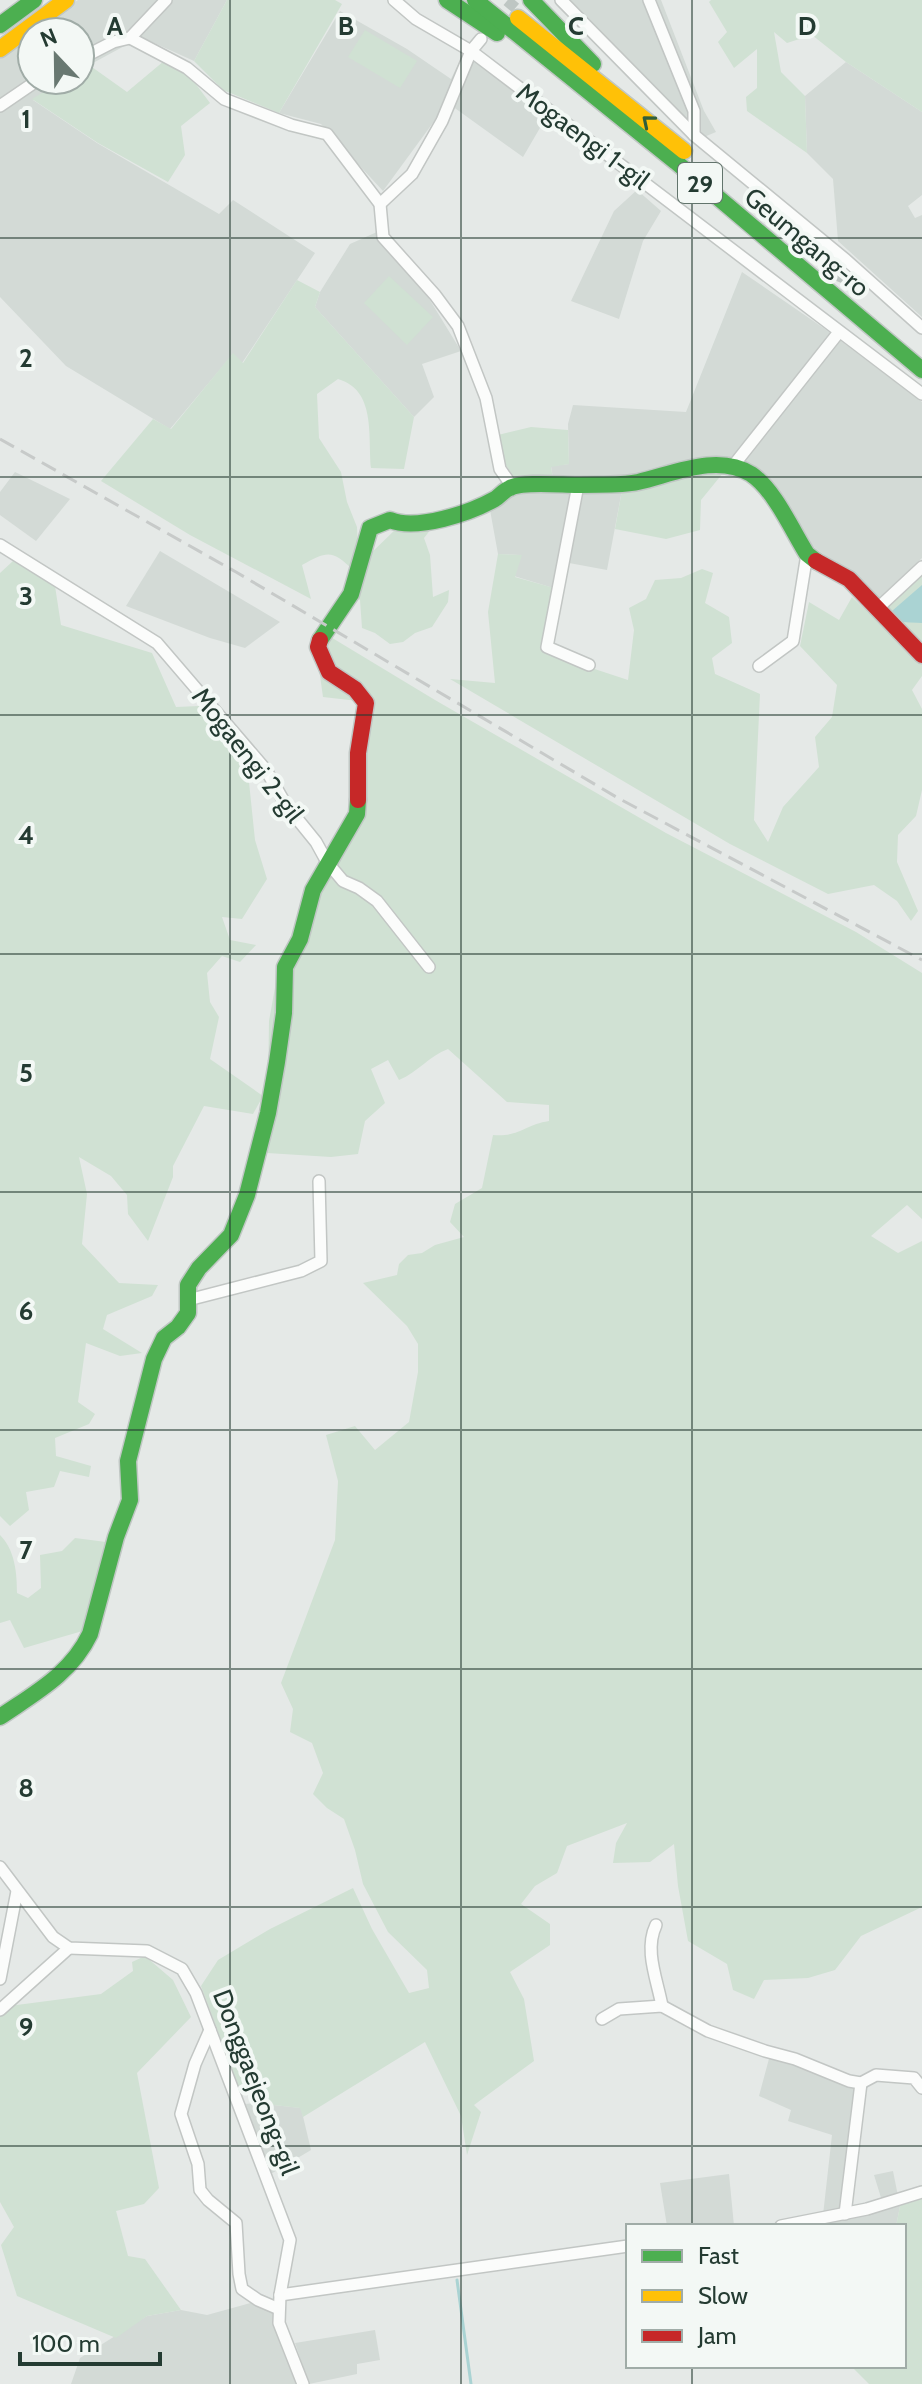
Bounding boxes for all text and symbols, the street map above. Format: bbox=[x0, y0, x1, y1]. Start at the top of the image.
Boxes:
text: A bbox=[107, 10, 124, 42]
text: B bbox=[338, 10, 354, 42]
text: C bbox=[568, 10, 584, 42]
text: D bbox=[798, 10, 816, 42]
north arrow bbox=[16, 16, 96, 96]
text: N bbox=[36, 22, 61, 53]
street label: Mogaengi 1-gil bbox=[510, 76, 656, 196]
text: 1 bbox=[21, 103, 31, 135]
one-way arrow bbox=[643, 116, 658, 131]
road number: 29 bbox=[678, 163, 722, 203]
street label: Geumgang-ro bbox=[738, 181, 876, 303]
text: 2 bbox=[19, 342, 33, 374]
text: 3 bbox=[19, 580, 33, 612]
street label: Mogaengi 2-gil bbox=[185, 681, 311, 829]
text: 4 bbox=[18, 819, 34, 851]
text: 5 bbox=[19, 1057, 33, 1089]
text: 6 bbox=[19, 1295, 33, 1327]
text: 7 bbox=[19, 1534, 33, 1566]
text: 8 bbox=[18, 1772, 34, 1804]
street label: Donggaejeong-gil bbox=[206, 1985, 306, 2179]
text: 9 bbox=[19, 2011, 33, 2043]
legend bbox=[626, 2224, 906, 2368]
text: Fast bbox=[698, 2241, 739, 2270]
text: Slow bbox=[698, 2281, 748, 2310]
scale bar bbox=[20, 2316, 160, 2366]
text: Jam bbox=[697, 2321, 736, 2350]
text: 100 m bbox=[32, 2329, 100, 2358]

